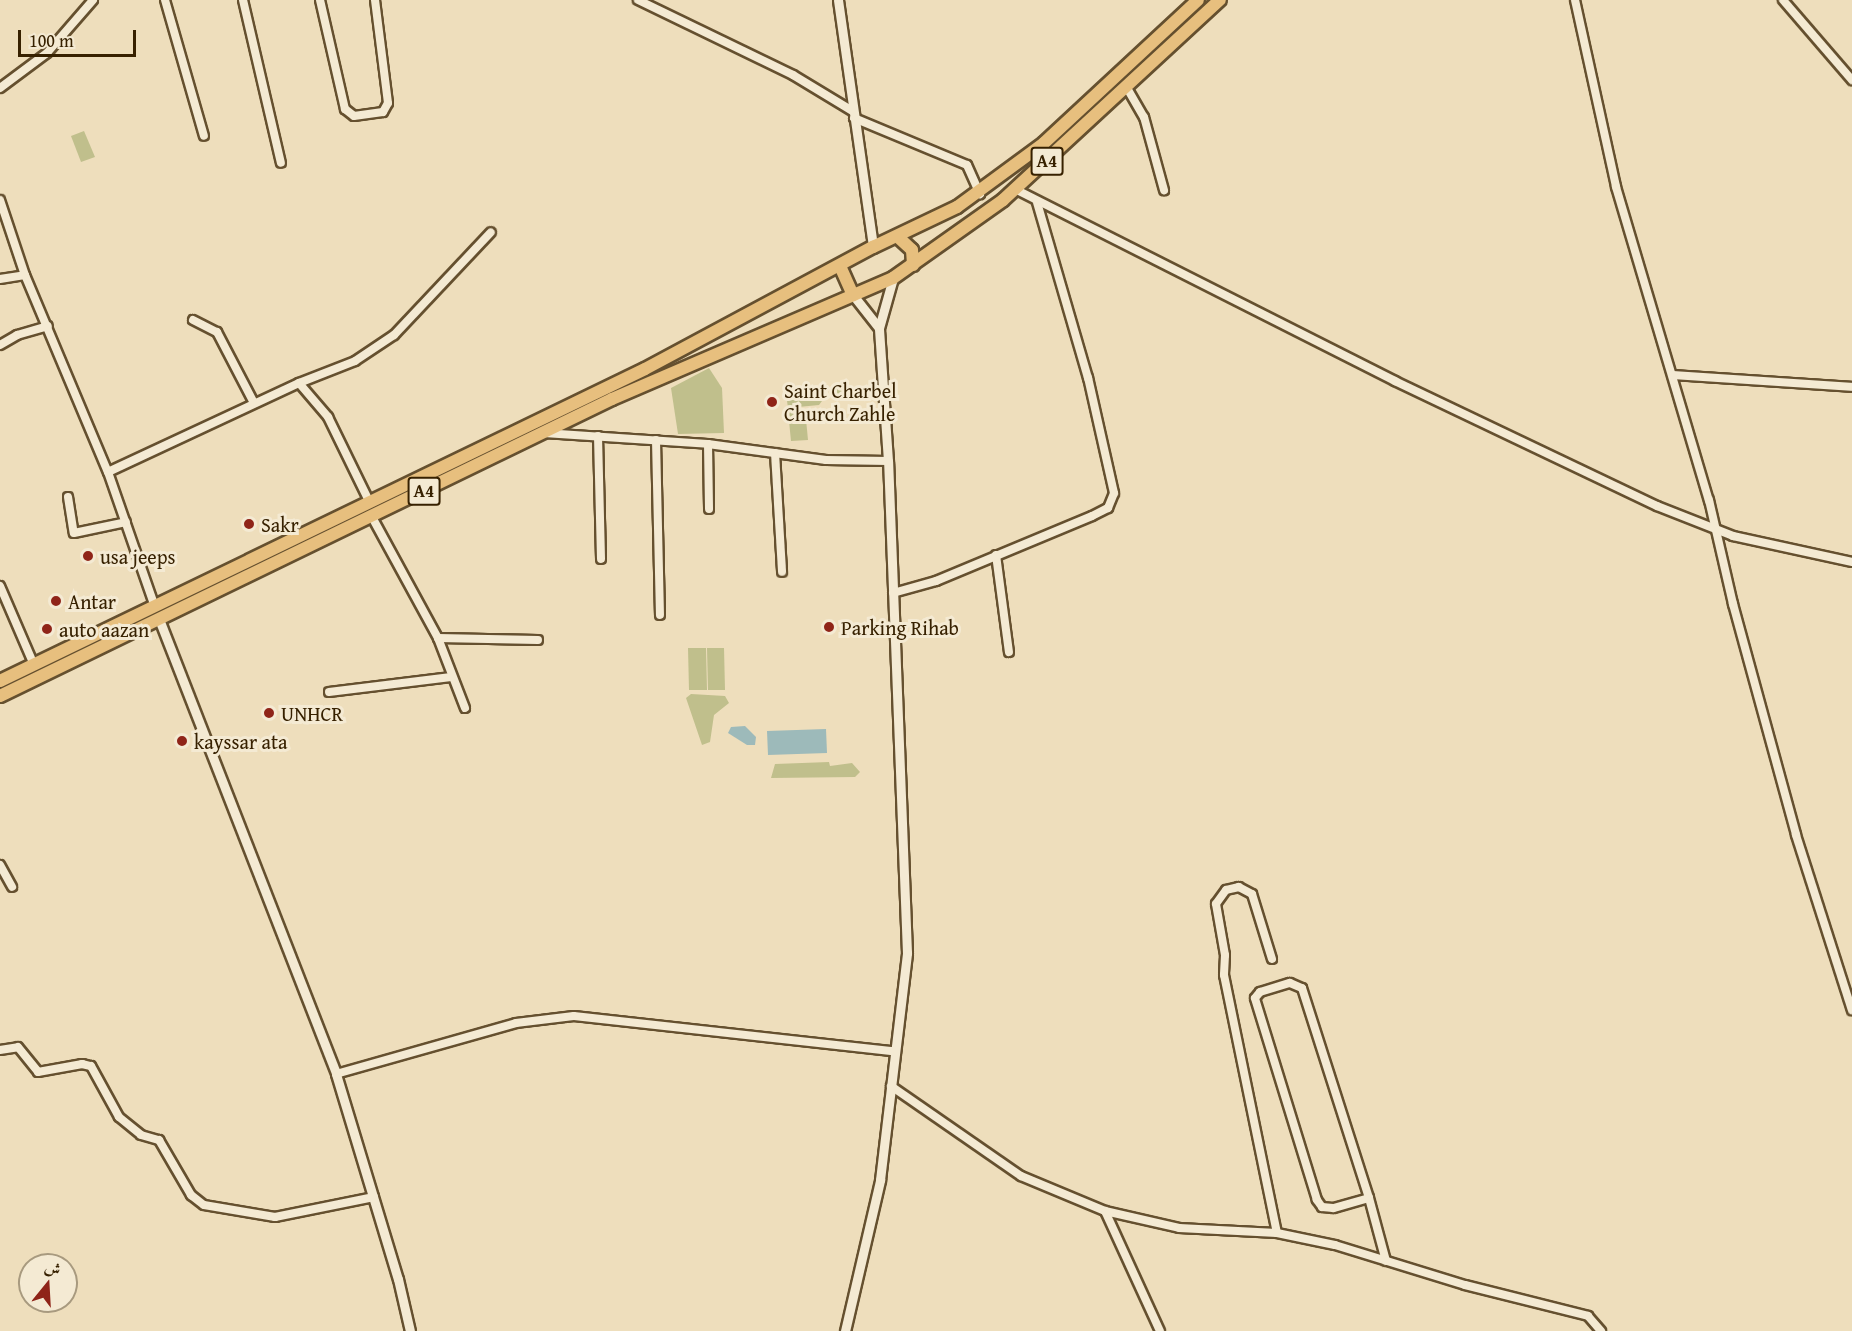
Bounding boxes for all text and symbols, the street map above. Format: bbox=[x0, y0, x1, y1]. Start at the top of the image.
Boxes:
scale bar bbox=[21, 18, 140, 56]
text: 100 m bbox=[29, 27, 74, 54]
road number: A4 bbox=[1030, 146, 1064, 176]
place label: Saint Charbel Church Zahle bbox=[784, 378, 897, 425]
marker: Saint Charbel Church Zahle bbox=[765, 395, 779, 409]
road number: A4 bbox=[408, 476, 440, 506]
place label: Sakr bbox=[261, 512, 299, 536]
marker: Sakr bbox=[242, 517, 256, 531]
place label: usa jeeps bbox=[100, 544, 175, 568]
marker: usa jeeps bbox=[81, 549, 95, 563]
place label: Antar bbox=[68, 589, 116, 613]
marker: Antar bbox=[49, 594, 63, 608]
place label: Parking Rihab bbox=[841, 615, 959, 639]
place label: auto aazan bbox=[59, 617, 149, 641]
marker: Parking Rihab bbox=[822, 620, 836, 634]
marker: auto aazan bbox=[40, 622, 54, 636]
place label: UNHCR bbox=[281, 701, 343, 725]
marker: UNHCR bbox=[262, 706, 276, 720]
place label: kayssar ata bbox=[194, 729, 288, 753]
marker: kayssar ata bbox=[175, 734, 189, 748]
north arrow bbox=[18, 1253, 78, 1313]
text: ش bbox=[42, 1254, 64, 1282]

